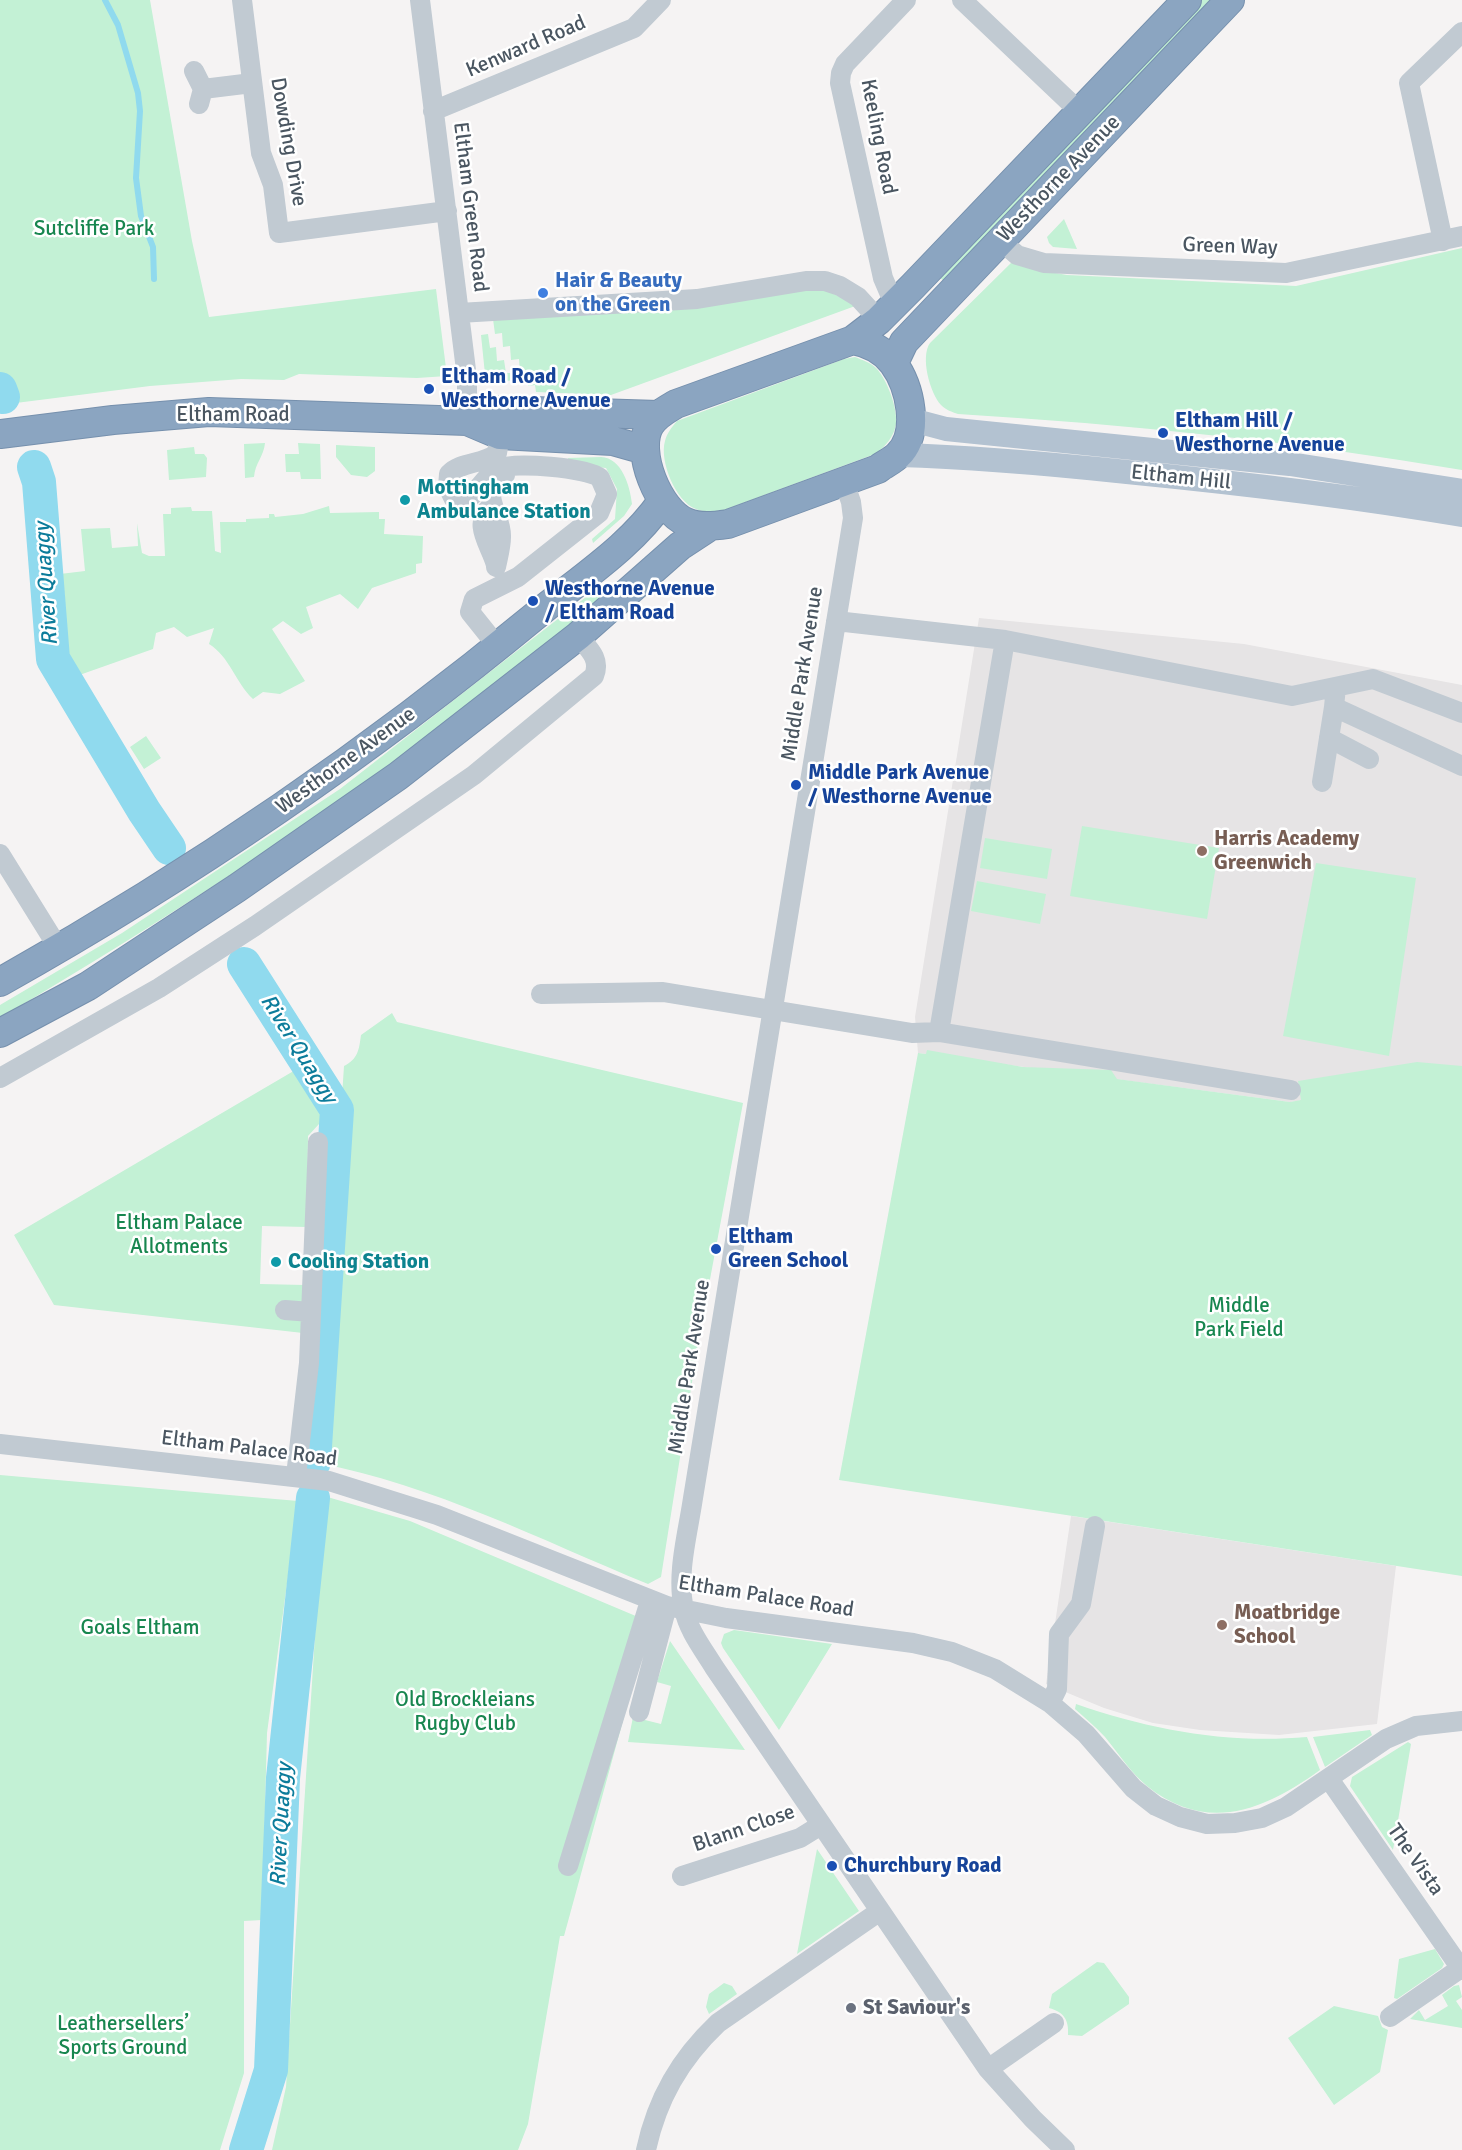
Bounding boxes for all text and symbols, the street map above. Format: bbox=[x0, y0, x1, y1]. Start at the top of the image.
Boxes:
street label: Kenward Road bbox=[462, 10, 590, 84]
street label: Dowding Drive bbox=[264, 76, 312, 208]
street label: Keeling Road bbox=[854, 77, 902, 197]
street label: Westhorne Avenue bbox=[992, 110, 1126, 248]
street label: Eltham Green Road bbox=[447, 120, 493, 294]
park label: Sutcliffe Park bbox=[34, 216, 154, 242]
street label: Green Way bbox=[1182, 233, 1278, 261]
place label: Hair & Beauty on the Green bbox=[555, 268, 682, 318]
marker: Hair & Beauty on the Green bbox=[536, 286, 550, 300]
place label: Eltham Road / Westhorne Avenue bbox=[441, 364, 611, 414]
marker: Eltham Road / Westhorne Avenue bbox=[422, 382, 436, 396]
street label: Eltham Road bbox=[176, 402, 290, 428]
place label: Eltham Hill / Westhorne Avenue bbox=[1175, 408, 1345, 458]
marker: Eltham Hill / Westhorne Avenue bbox=[1156, 426, 1170, 440]
street label: Eltham Hill bbox=[1130, 460, 1232, 496]
place label: Mottingham Ambulance Station bbox=[417, 475, 591, 525]
marker: Mottingham Ambulance Station bbox=[398, 493, 412, 507]
water label: River Quaggy bbox=[30, 521, 64, 647]
place label: Westhorne Avenue / Eltham Road bbox=[545, 576, 715, 626]
street label: Middle Park Avenue bbox=[777, 585, 829, 763]
marker: Westhorne Avenue / Eltham Road bbox=[526, 594, 540, 608]
street label: Westhorne Avenue bbox=[271, 702, 421, 820]
place label: Middle Park Avenue / Westhorne Avenue bbox=[808, 760, 992, 810]
marker: Middle Park Avenue / Westhorne Avenue bbox=[789, 778, 803, 792]
place label: Harris Academy Greenwich bbox=[1214, 826, 1359, 876]
marker: Harris Academy Greenwich bbox=[1195, 844, 1209, 858]
water label: River Quaggy bbox=[254, 990, 342, 1108]
park label: Eltham Palace Allotments bbox=[115, 1210, 243, 1260]
place label: Eltham Green School bbox=[728, 1224, 848, 1274]
marker: Eltham Green School bbox=[709, 1242, 723, 1256]
place label: Cooling Station bbox=[288, 1249, 429, 1275]
marker: Cooling Station bbox=[269, 1255, 283, 1269]
street label: Middle Park Avenue bbox=[664, 1278, 716, 1456]
park label: Middle Park Field bbox=[1194, 1293, 1284, 1343]
street label: Eltham Palace Road bbox=[160, 1426, 338, 1472]
street label: Eltham Palace Road bbox=[677, 1571, 855, 1623]
place label: Moatbridge School bbox=[1234, 1600, 1340, 1650]
park label: Goals Eltham bbox=[81, 1615, 199, 1641]
marker: Moatbridge School bbox=[1215, 1618, 1229, 1632]
park label: Old Brockleians Rugby Club bbox=[395, 1687, 535, 1737]
water label: River Quaggy bbox=[266, 1763, 298, 1887]
street label: Blann Close bbox=[690, 1800, 798, 1858]
street label: The Vista bbox=[1381, 1819, 1449, 1901]
place label: Churchbury Road bbox=[844, 1853, 1002, 1879]
marker: Churchbury Road bbox=[825, 1859, 839, 1873]
place label: St Saviour's bbox=[863, 1995, 970, 2021]
marker: St Saviour's bbox=[844, 2001, 858, 2015]
park label: Leathersellers’ Sports Ground bbox=[57, 2011, 189, 2061]

